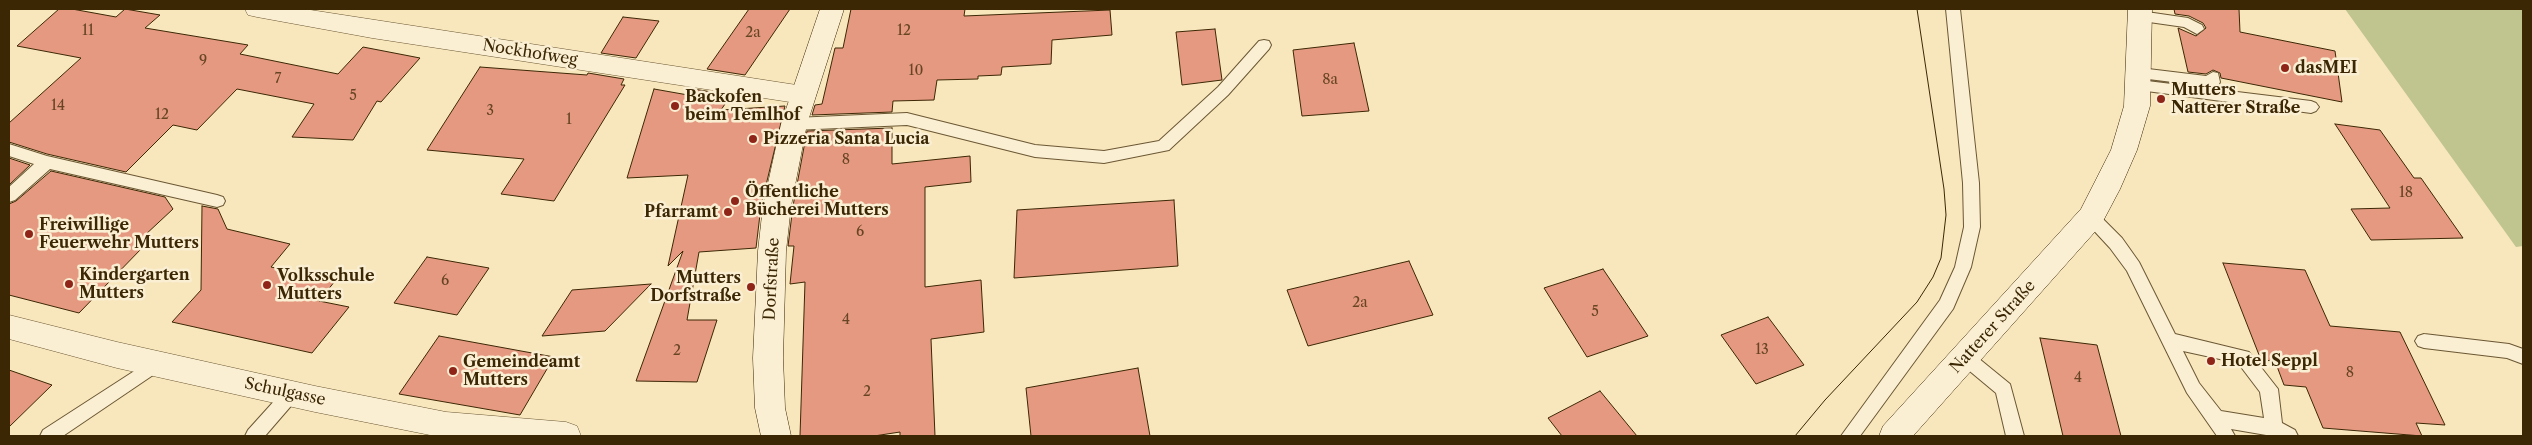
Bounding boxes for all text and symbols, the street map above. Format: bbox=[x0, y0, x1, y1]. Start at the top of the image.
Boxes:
house number: 11 bbox=[82, 23, 94, 39]
house number: 12 bbox=[897, 23, 911, 39]
house number: 2a bbox=[745, 25, 761, 41]
street label: Nockhofweg bbox=[481, 36, 579, 70]
house number: 9 bbox=[199, 53, 207, 69]
place label: dasMEI bbox=[2295, 58, 2357, 78]
marker: dasMEI bbox=[2279, 62, 2291, 74]
house number: 10 bbox=[909, 63, 923, 79]
house number: 7 bbox=[275, 71, 281, 87]
house number: 8a bbox=[1322, 72, 1338, 88]
place label: Mutters Natterer Straße bbox=[2171, 80, 2300, 118]
place label: Backofen beim Temlhof bbox=[685, 87, 800, 125]
house number: 5 bbox=[349, 88, 357, 104]
marker: Mutters Natterer Straße bbox=[2155, 93, 2167, 105]
house number: 14 bbox=[51, 98, 65, 114]
marker: Backofen beim Temlhof bbox=[669, 100, 681, 112]
house number: 3 bbox=[486, 103, 494, 119]
house number: 12 bbox=[155, 107, 169, 123]
house number: 1 bbox=[566, 112, 572, 128]
place label: Pizzeria Santa Lucia bbox=[763, 129, 930, 149]
marker: Pizzeria Santa Lucia bbox=[747, 133, 759, 145]
house number: 8 bbox=[842, 152, 850, 168]
place label: Öffentliche Bücherei Mutters bbox=[745, 182, 889, 220]
house number: 18 bbox=[2399, 185, 2413, 201]
marker: Öffentliche Bücherei Mutters bbox=[729, 195, 741, 207]
place label: Pfarramt bbox=[644, 202, 718, 222]
marker: Pfarramt bbox=[722, 206, 734, 218]
place label: Freiwillige Feuerwehr Mutters bbox=[39, 215, 199, 253]
house number: 6 bbox=[856, 224, 864, 240]
marker: Freiwillige Feuerwehr Mutters bbox=[23, 228, 35, 240]
street label: Dorfstraße bbox=[760, 237, 784, 321]
place label: Kindergarten Mutters bbox=[79, 265, 190, 303]
place label: Volksschule Mutters bbox=[277, 266, 375, 304]
place label: Mutters Dorfstraße bbox=[650, 268, 741, 306]
house number: 6 bbox=[441, 273, 449, 289]
street label: Natterer Straße bbox=[1946, 277, 2040, 377]
marker: Kindergarten Mutters bbox=[63, 278, 75, 290]
marker: Volksschule Mutters bbox=[261, 279, 273, 291]
marker: Mutters Dorfstraße bbox=[745, 281, 757, 293]
house number: 2a bbox=[1352, 295, 1368, 311]
house number: 5 bbox=[1591, 304, 1599, 320]
house number: 4 bbox=[842, 312, 850, 328]
house number: 13 bbox=[1755, 342, 1769, 358]
house number: 2 bbox=[673, 343, 681, 359]
place label: Hotel Seppl bbox=[2221, 351, 2318, 371]
place label: Gemeindeamt Mutters bbox=[463, 352, 580, 390]
marker: Hotel Seppl bbox=[2205, 355, 2217, 367]
marker: Gemeindeamt Mutters bbox=[447, 365, 459, 377]
house number: 8 bbox=[2346, 365, 2354, 381]
house number: 4 bbox=[2074, 370, 2082, 386]
street label: Schulgasse bbox=[243, 374, 327, 410]
house number: 2 bbox=[863, 384, 871, 400]

